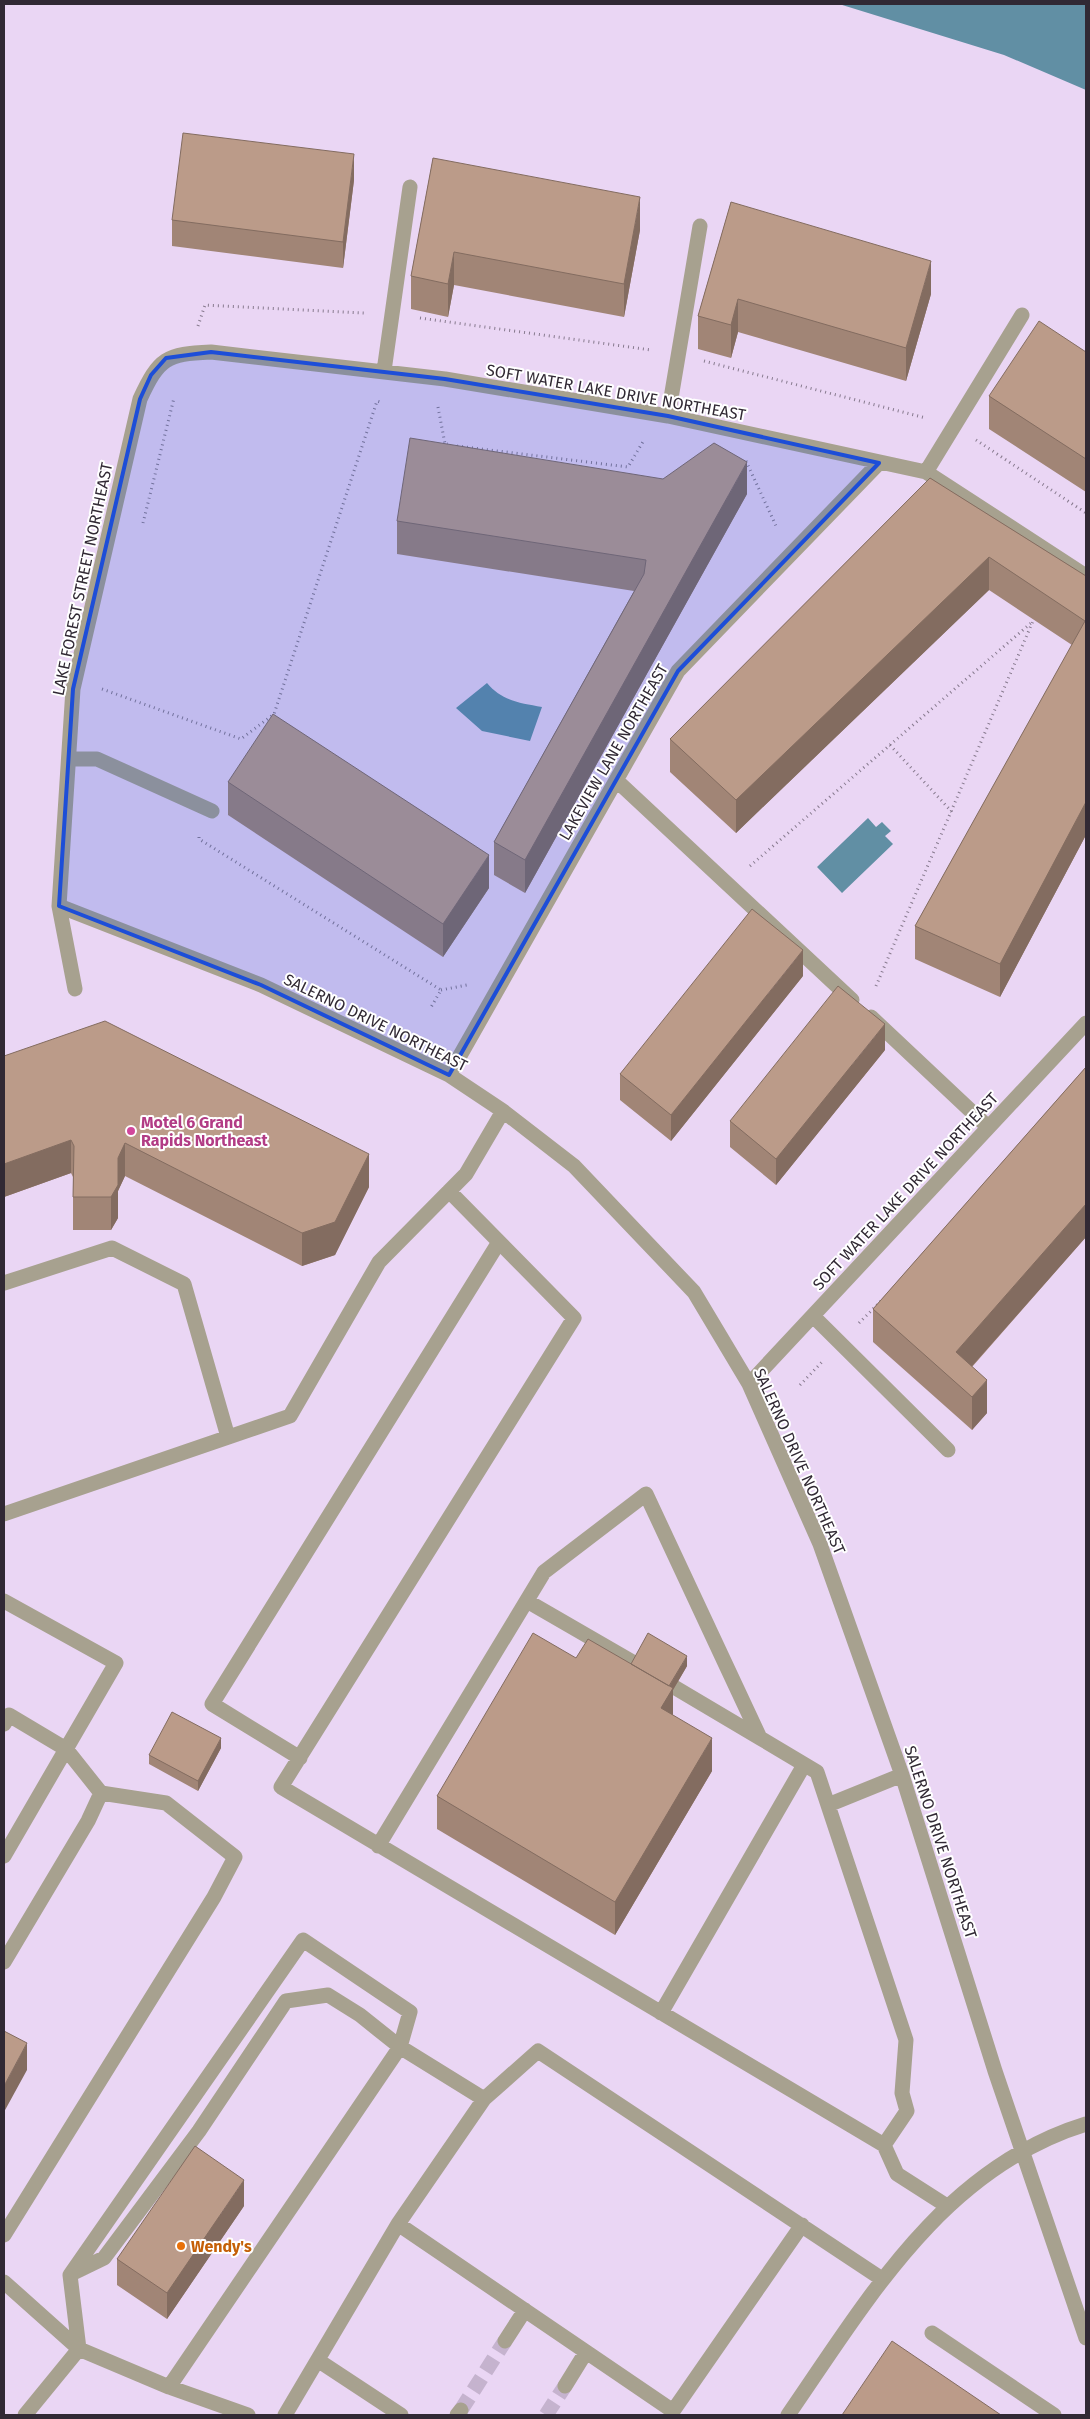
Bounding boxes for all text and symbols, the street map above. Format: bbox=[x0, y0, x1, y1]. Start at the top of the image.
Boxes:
street label: SOFT WATER LAKE DRIVE NORTHEAST bbox=[485, 360, 748, 425]
street label: LAKE FOREST STREET NORTHEAST bbox=[48, 460, 117, 697]
street label: LAKEVIEW LANE NORTHEAST bbox=[555, 660, 672, 844]
street label: SALERNO DRIVE NORTHEAST bbox=[281, 970, 471, 1075]
street label: SOFT WATER LAKE DRIVE NORTHEAST bbox=[809, 1088, 1003, 1294]
place label: Motel 6 Grand Rapids Northeast bbox=[141, 1113, 268, 1150]
marker: Motel 6 Grand Rapids Northeast bbox=[125, 1125, 137, 1137]
street label: SALERNO DRIVE NORTHEAST bbox=[750, 1365, 850, 1558]
street label: SALERNO DRIVE NORTHEAST bbox=[900, 1743, 981, 1942]
place label: Wendy's bbox=[191, 2237, 252, 2256]
marker: Wendy's bbox=[175, 2240, 187, 2252]

